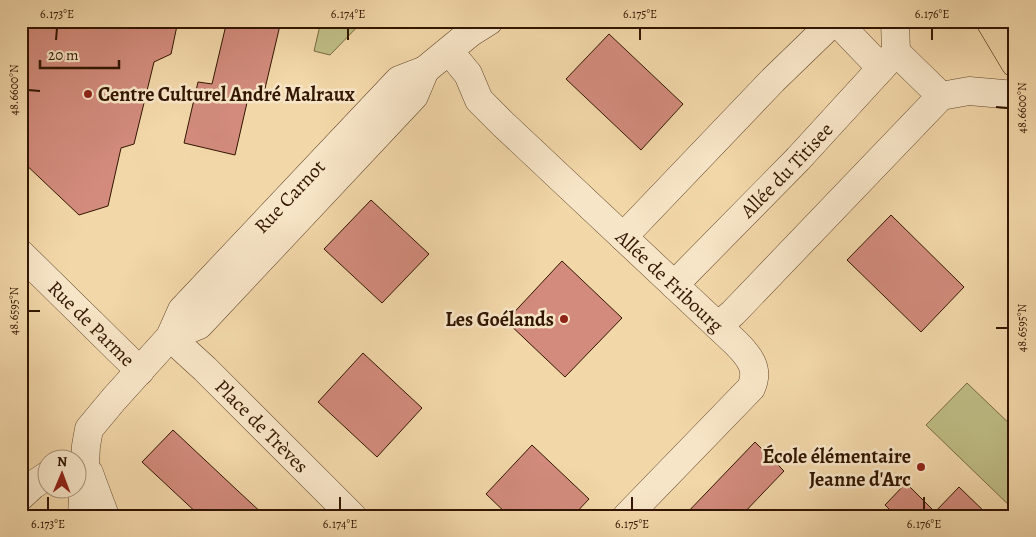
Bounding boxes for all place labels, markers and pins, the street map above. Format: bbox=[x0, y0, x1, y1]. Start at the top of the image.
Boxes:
place label: Centre Culturel André Malraux bbox=[98, 81, 355, 108]
marker: Centre Culturel André Malraux bbox=[82, 88, 94, 100]
place label: Les Goélands bbox=[445, 306, 554, 333]
marker: Les Goélands bbox=[558, 313, 570, 325]
place label: École élémentaire Jeanne d'Arc bbox=[763, 443, 911, 493]
marker: École élémentaire Jeanne d'Arc bbox=[915, 461, 927, 473]

